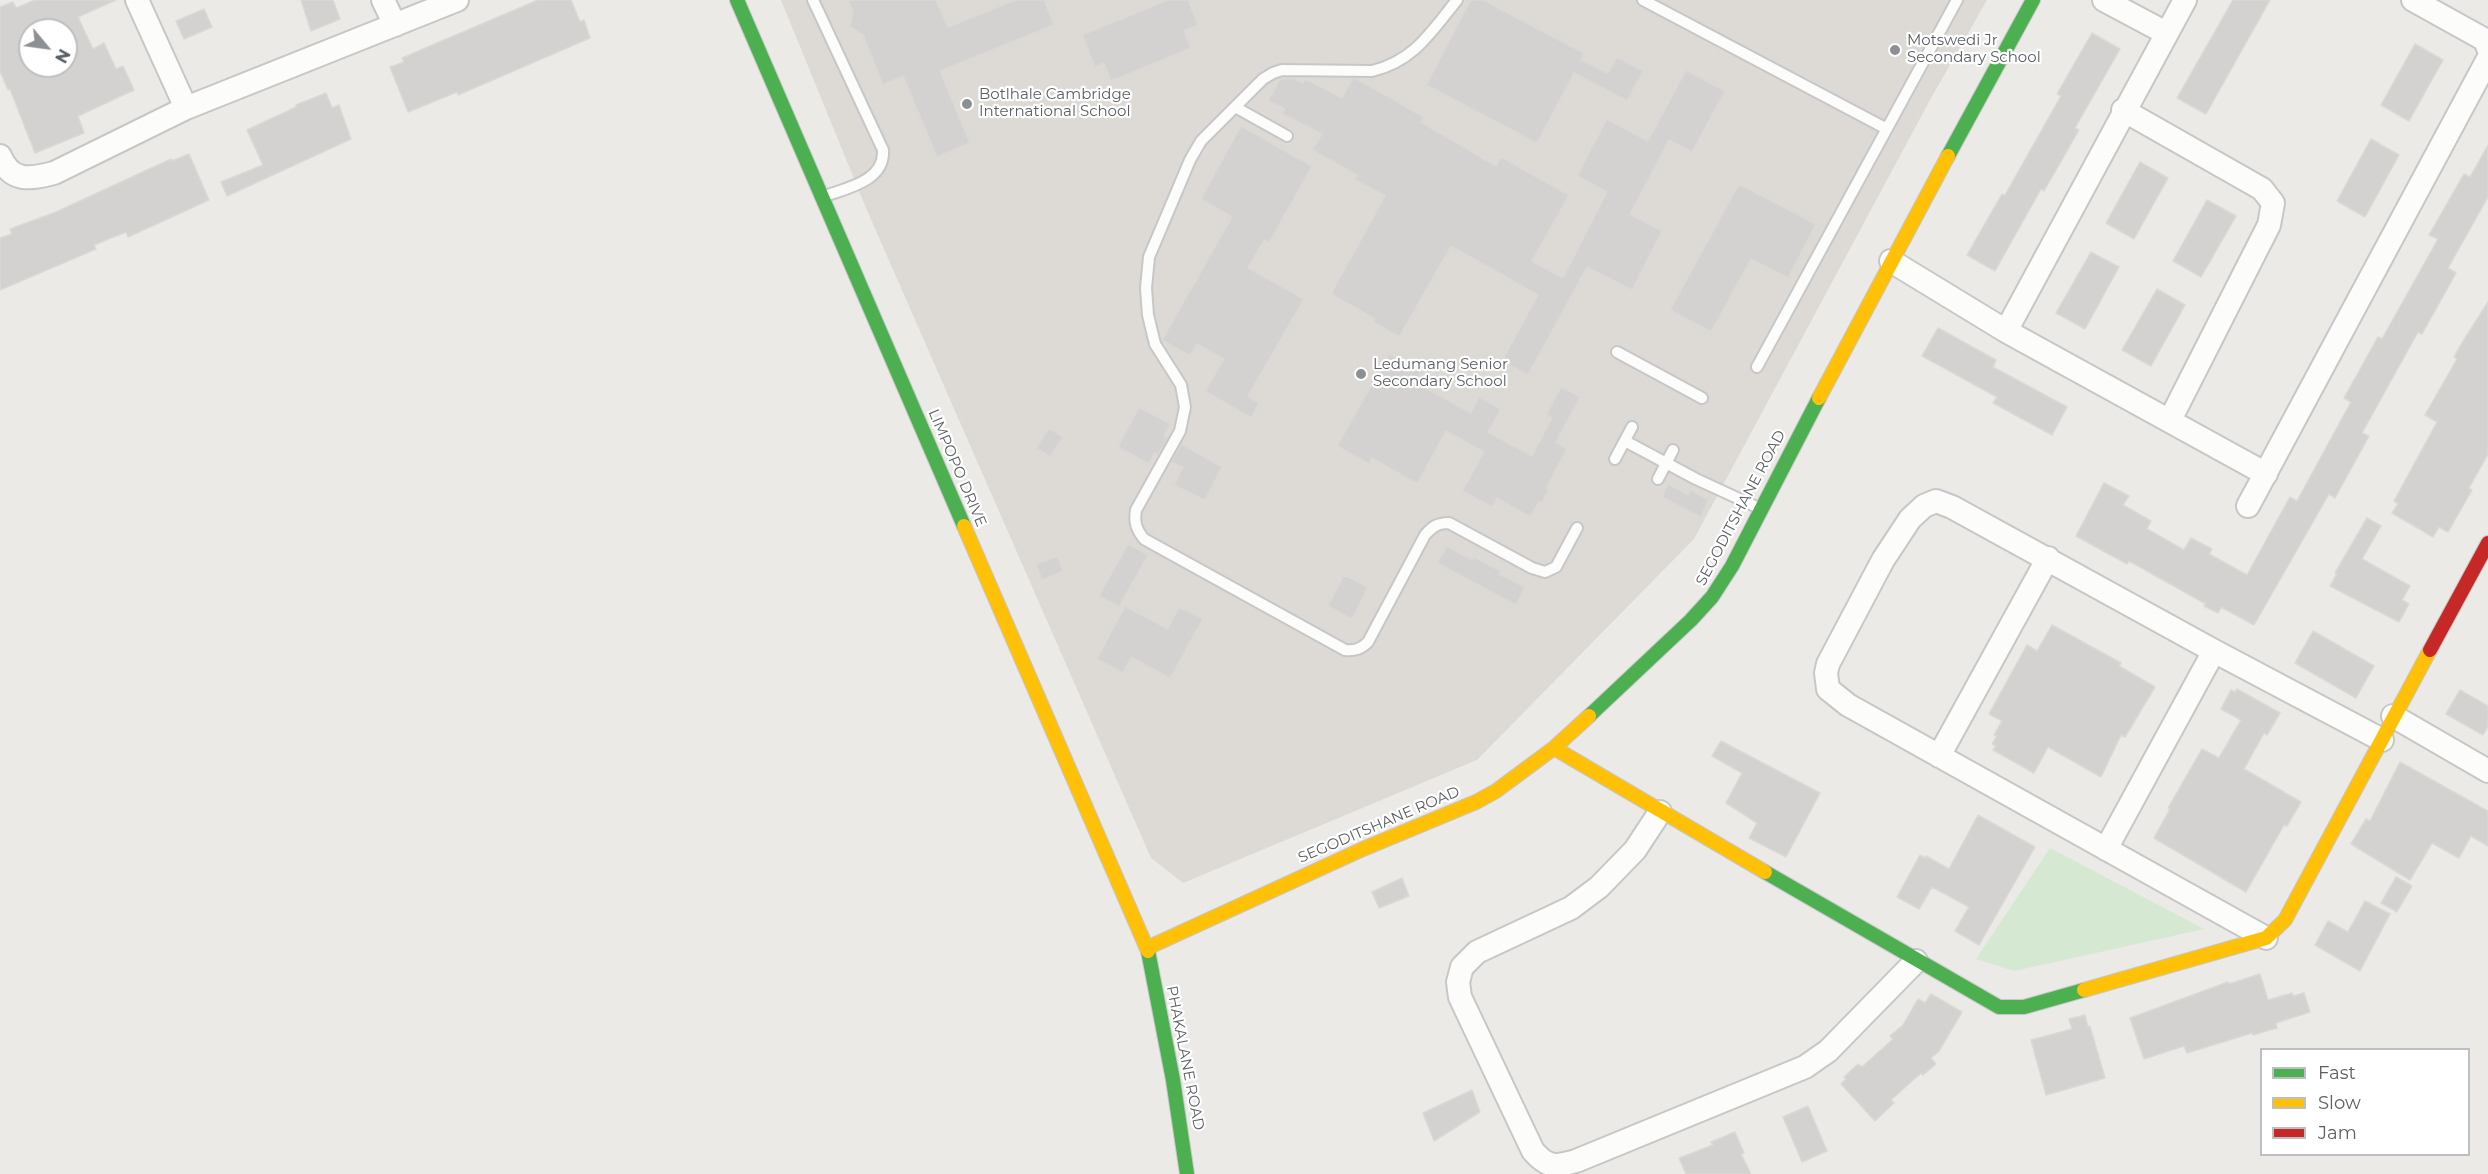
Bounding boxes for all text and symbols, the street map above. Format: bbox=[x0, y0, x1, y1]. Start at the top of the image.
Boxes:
north arrow bbox=[18, 18, 78, 78]
place label: Motswedi Jr Secondary School bbox=[1907, 32, 2041, 67]
marker: Motswedi Jr Secondary School bbox=[1888, 43, 1902, 57]
text: N bbox=[51, 46, 74, 66]
place label: Botlhale Cambridge International School bbox=[979, 86, 1131, 121]
marker: Botlhale Cambridge International School bbox=[960, 97, 974, 111]
place label: Ledumang Senior Secondary School bbox=[1373, 356, 1508, 391]
marker: Ledumang Senior Secondary School bbox=[1354, 367, 1368, 381]
street label: LIMPOPO DRIVE bbox=[924, 406, 990, 530]
street label: SEGODITSHANE ROAD bbox=[1692, 427, 1790, 589]
street label: SEGODITSHANE ROAD bbox=[1296, 783, 1462, 867]
street label: PHAKALANE ROAD bbox=[1162, 984, 1208, 1132]
legend bbox=[2260, 1048, 2470, 1156]
text: Fast bbox=[2318, 1062, 2356, 1084]
text: Slow bbox=[2318, 1092, 2361, 1114]
text: Jam bbox=[2318, 1122, 2357, 1144]

